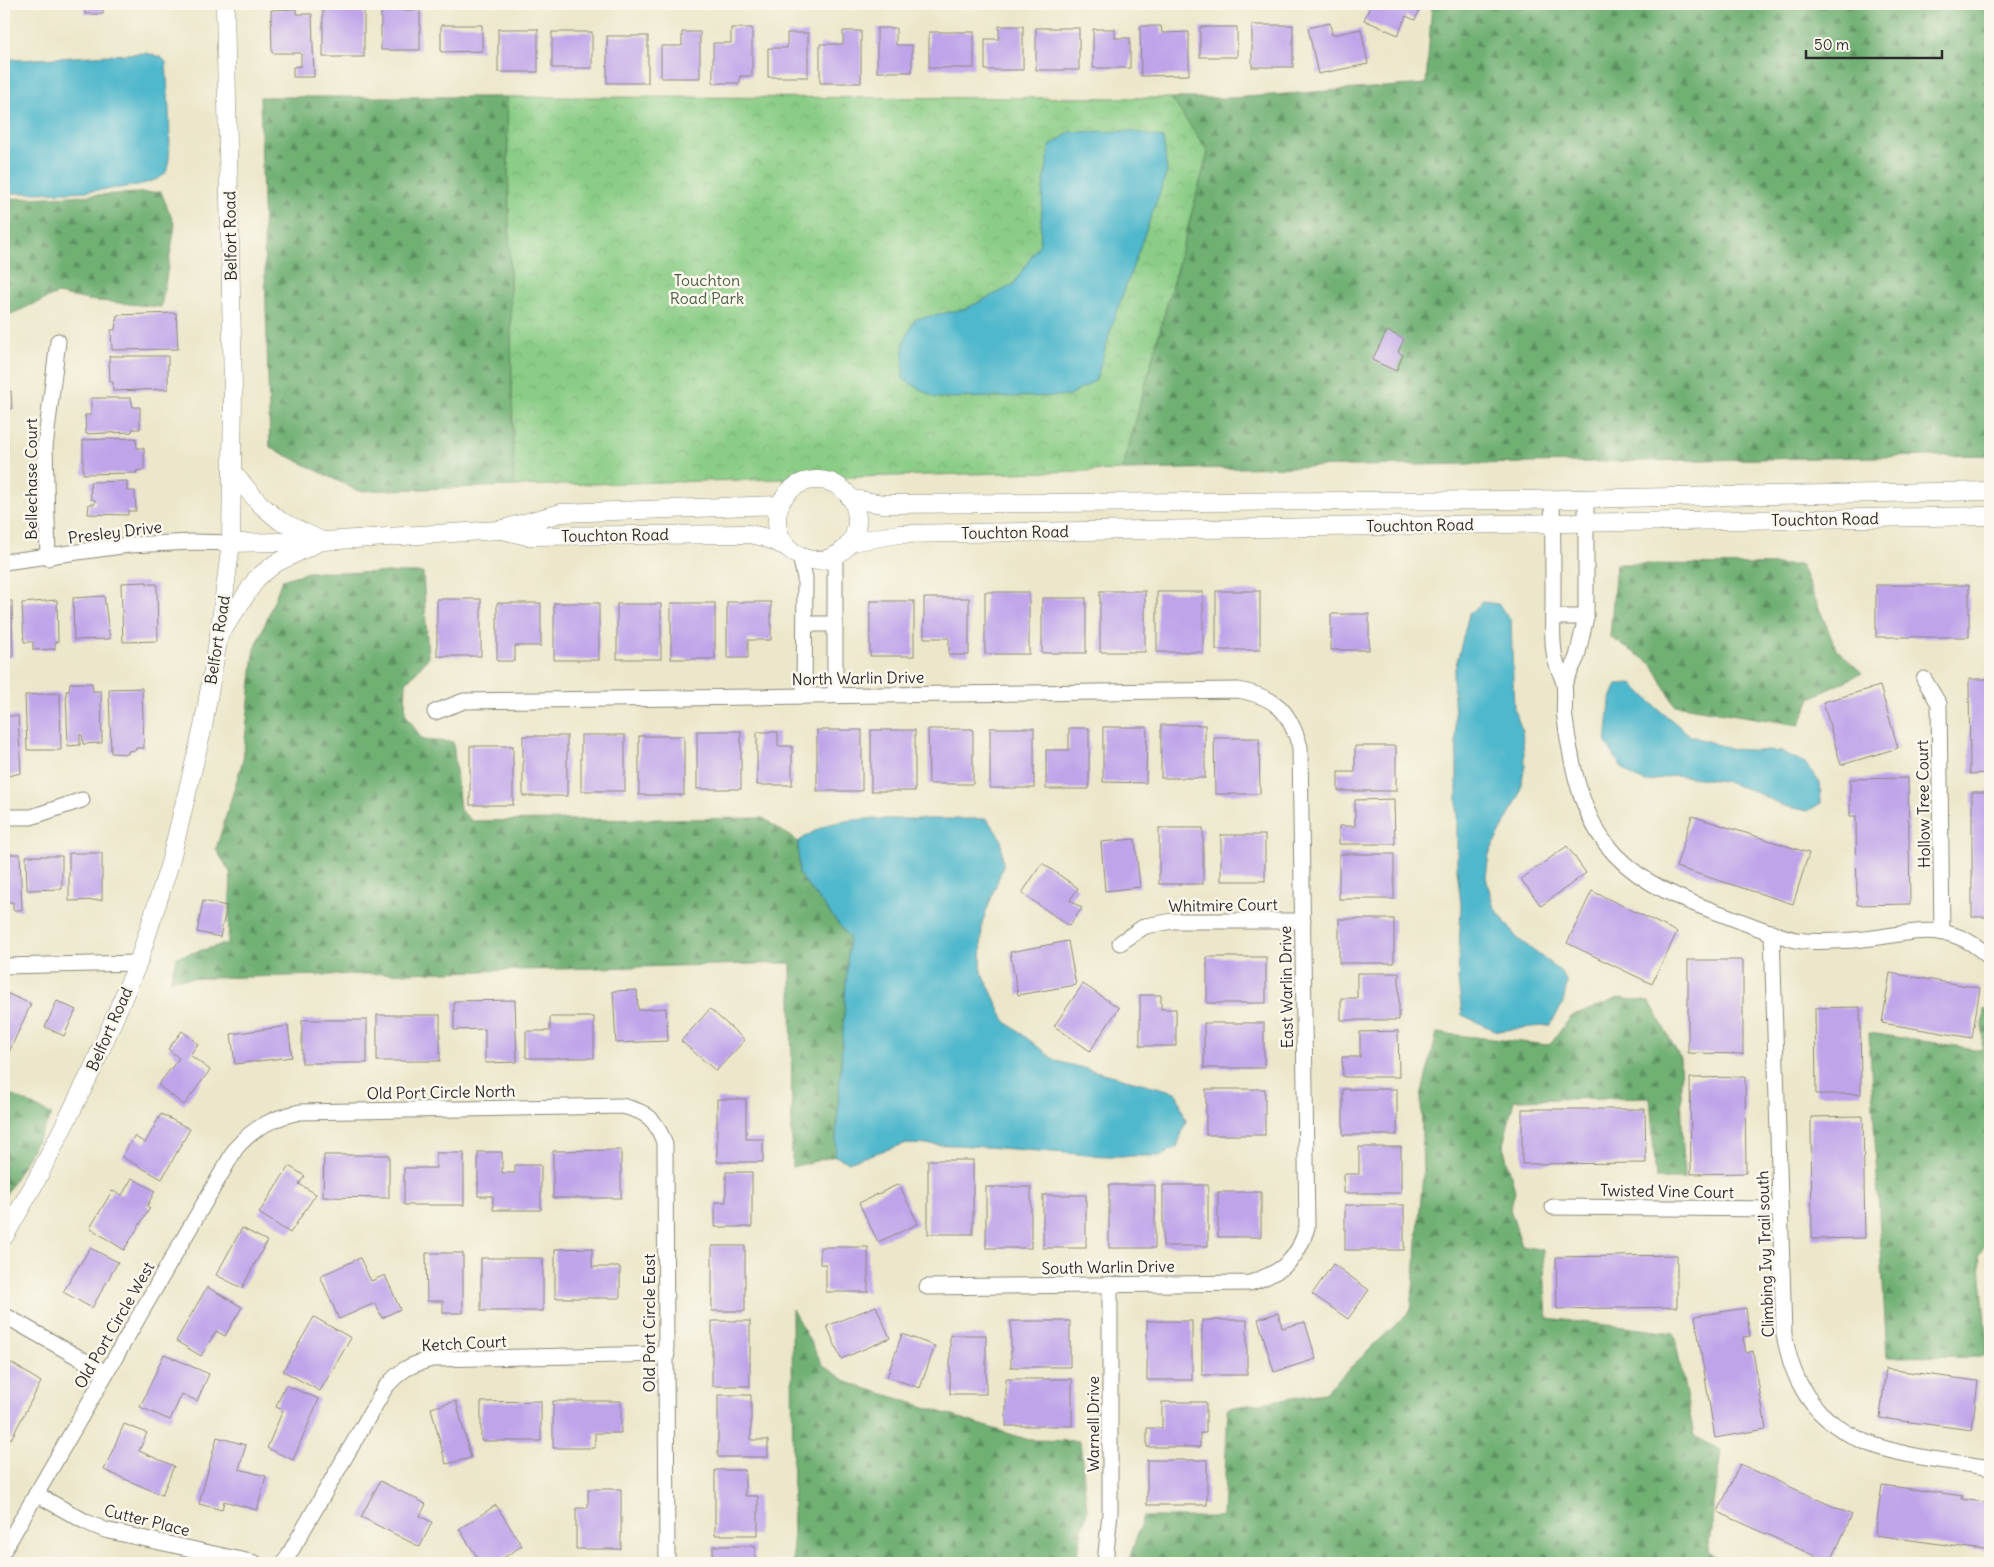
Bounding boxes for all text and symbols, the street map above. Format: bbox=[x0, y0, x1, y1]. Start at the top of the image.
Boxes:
scale bar bbox=[1806, 28, 1943, 60]
text: 50 m bbox=[1814, 35, 1849, 54]
street label: Belfort Road bbox=[219, 191, 241, 281]
park label: Touchton Road Park bbox=[670, 270, 744, 308]
street label: Bellechase Court bbox=[21, 418, 41, 540]
street label: Touchton Road bbox=[1771, 508, 1879, 530]
street label: Touchton Road bbox=[1366, 514, 1474, 536]
street label: Presley Drive bbox=[67, 516, 163, 548]
street label: Touchton Road bbox=[961, 521, 1069, 543]
street label: Touchton Road bbox=[561, 524, 669, 546]
street label: Belfort Road bbox=[200, 594, 234, 686]
street label: North Warlin Drive bbox=[792, 667, 924, 689]
street label: Hollow Tree Court bbox=[1912, 739, 1934, 868]
street label: Whitmire Court bbox=[1168, 894, 1279, 916]
street label: East Warlin Drive bbox=[1275, 926, 1297, 1048]
street label: Belfort Road bbox=[82, 984, 136, 1074]
street label: Old Port Circle North bbox=[366, 1081, 516, 1103]
street label: Climbing Ivy Trail south bbox=[1752, 1170, 1778, 1338]
street label: Twisted Vine Court bbox=[1600, 1180, 1735, 1202]
street label: Old Port Circle East bbox=[639, 1253, 659, 1392]
street label: South Warlin Drive bbox=[1041, 1256, 1175, 1278]
street label: Old Port Circle West bbox=[70, 1258, 159, 1392]
street label: Ketch Court bbox=[421, 1331, 508, 1355]
street label: Warnell Drive bbox=[1083, 1376, 1103, 1472]
street label: Cutter Place bbox=[102, 1500, 192, 1540]

